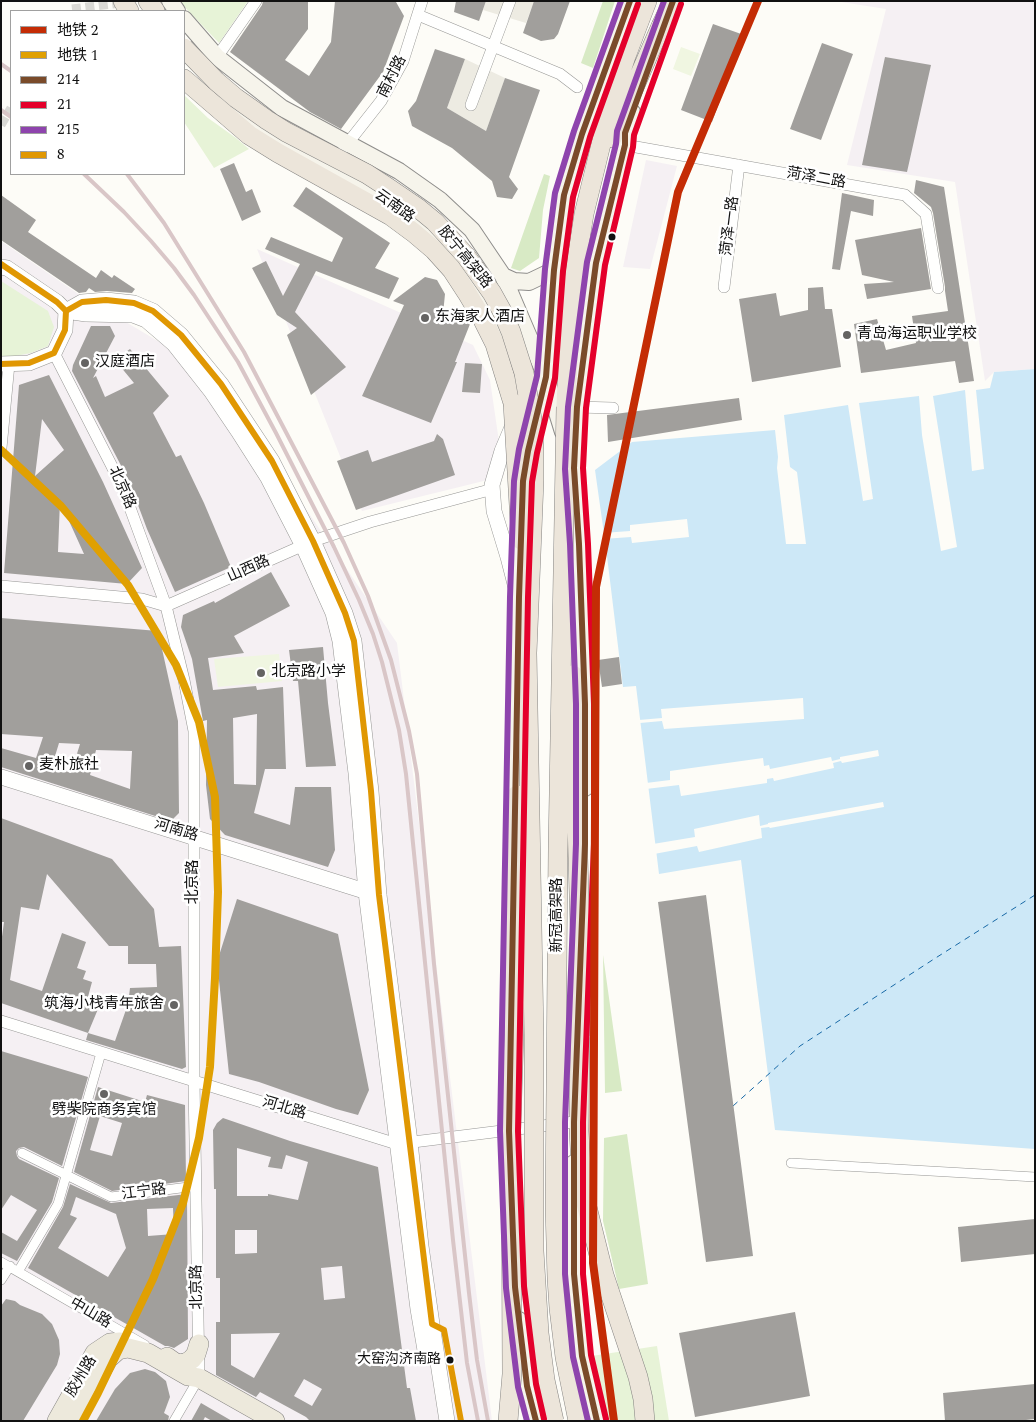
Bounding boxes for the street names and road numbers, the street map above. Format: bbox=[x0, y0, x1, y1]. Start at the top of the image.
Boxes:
street label: 南村路 bbox=[375, 53, 411, 101]
street label: 菏泽二路 bbox=[785, 165, 847, 193]
street label: 云南路 bbox=[371, 186, 417, 228]
street label: 菏泽一路 bbox=[718, 195, 744, 257]
street label: 胶宁高架路 bbox=[433, 223, 495, 293]
street label: 北京路 bbox=[104, 464, 138, 512]
street label: 山西路 bbox=[225, 553, 273, 587]
street label: 河南路 bbox=[152, 816, 200, 846]
street label: 北京路 bbox=[185, 860, 203, 904]
street label: 新冠高架路 bbox=[549, 878, 567, 952]
street label: 河北路 bbox=[260, 1094, 308, 1124]
street label: 江宁路 bbox=[121, 1181, 167, 1205]
street label: 北京路 bbox=[189, 1264, 207, 1310]
street label: 中山路 bbox=[66, 1295, 114, 1333]
street label: 胶州路 bbox=[63, 1353, 101, 1401]

